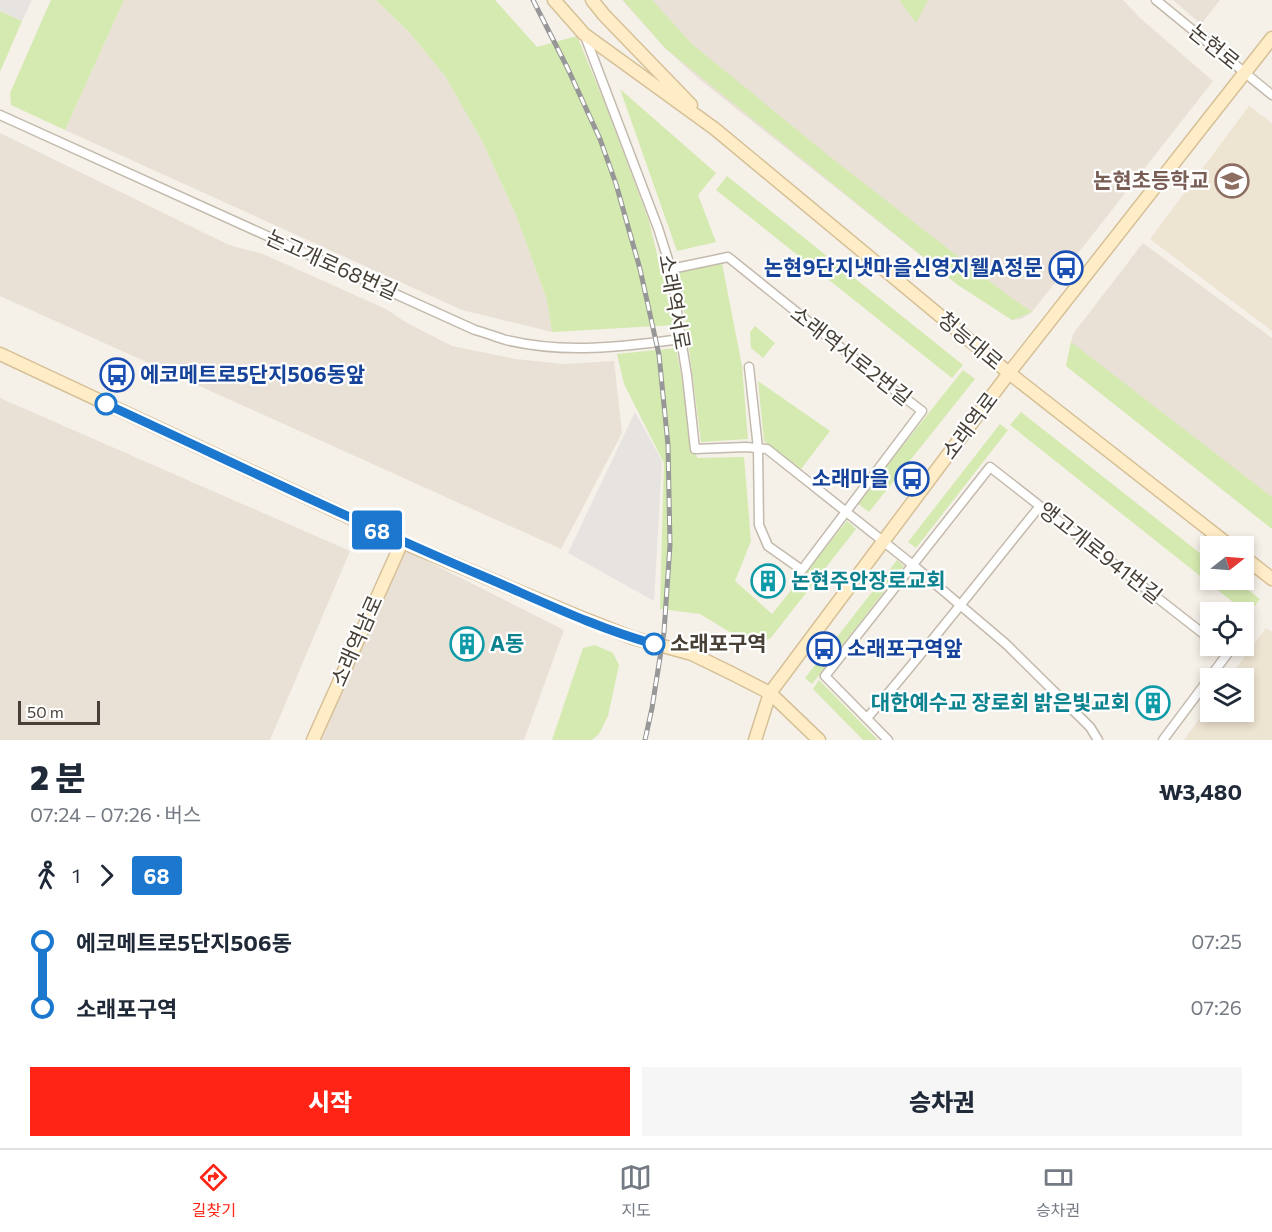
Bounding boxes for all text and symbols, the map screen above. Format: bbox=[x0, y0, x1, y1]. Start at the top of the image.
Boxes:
street label: 논현로 bbox=[1185, 18, 1245, 74]
school or university icon: 논현초등학교 bbox=[1214, 163, 1250, 199]
place label: 논현초등학교 bbox=[1093, 167, 1209, 192]
street label: 논고개로68번길 bbox=[263, 223, 402, 304]
bus stop icon: 논현9단지냇마을신영지웰A정문 bbox=[1048, 250, 1084, 286]
street label: 소래역서로 bbox=[655, 252, 696, 351]
place label: 논현9단지냇마을신영지웰A정문 bbox=[764, 254, 1043, 279]
street label: 소래역서로2번길 bbox=[786, 300, 917, 410]
street label: 청능대로 bbox=[933, 305, 1009, 374]
bus stop icon: 에코메트로5단지506동앞 bbox=[99, 357, 135, 393]
place label: 에코메트로5단지506동앞 bbox=[140, 361, 365, 386]
street label: 소래역로 bbox=[936, 387, 1002, 463]
unlabelled marker bbox=[95, 393, 117, 415]
bus stop icon: 소래마을 bbox=[894, 461, 930, 497]
place label: 소래마을 bbox=[812, 465, 889, 490]
street label: 앵고개로941번길 bbox=[1034, 496, 1168, 608]
line badge: 68 bbox=[350, 510, 404, 550]
text: 68 bbox=[364, 518, 390, 543]
north arrow bbox=[1200, 536, 1254, 590]
map controls bbox=[1200, 536, 1254, 722]
building icon: 논현주안장로교회 bbox=[750, 563, 786, 599]
place label: 논현주안장로교회 bbox=[791, 567, 946, 592]
street label: 소래역남로 bbox=[325, 591, 387, 690]
button: locate bbox=[1200, 602, 1254, 656]
building icon: A동 bbox=[449, 626, 485, 662]
place label: A동 bbox=[490, 630, 524, 655]
place label: 소래포구역 bbox=[670, 630, 767, 655]
bus stop icon: 소래포구역앞 bbox=[806, 631, 842, 667]
marker: 소래포구역 bbox=[643, 633, 665, 655]
place label: 소래포구역앞 bbox=[847, 635, 963, 660]
button: layers bbox=[1200, 668, 1254, 722]
building icon: 대한예수교 장로회 밝은빛교회 bbox=[1135, 685, 1171, 721]
place label: 대한예수교 장로회 밝은빛교회 bbox=[871, 689, 1130, 714]
scale bar bbox=[18, 698, 100, 726]
text: 50 m bbox=[27, 702, 64, 721]
text: 2 분 bbox=[30, 756, 86, 797]
text: ₩3,480 bbox=[1159, 778, 1242, 805]
text: 07:24 – 07:26 · 버스 bbox=[30, 802, 201, 826]
icon: walk bbox=[30, 859, 63, 892]
icon: forward bbox=[90, 859, 123, 892]
text: 1 bbox=[72, 863, 81, 887]
text: 68 bbox=[144, 863, 170, 888]
text: 에코메트로5단지506동 bbox=[76, 929, 292, 956]
text: 07:25 bbox=[1191, 929, 1242, 953]
text: 소래포구역 bbox=[76, 995, 177, 1022]
text: 07:26 bbox=[1191, 995, 1242, 1019]
button: 시작 bbox=[30, 1067, 630, 1136]
button: 승차권 bbox=[642, 1067, 1242, 1136]
tab: 길찾기 bbox=[192, 1161, 236, 1221]
tab: 지도 bbox=[619, 1161, 652, 1221]
tab: 승차권 bbox=[1036, 1161, 1080, 1221]

